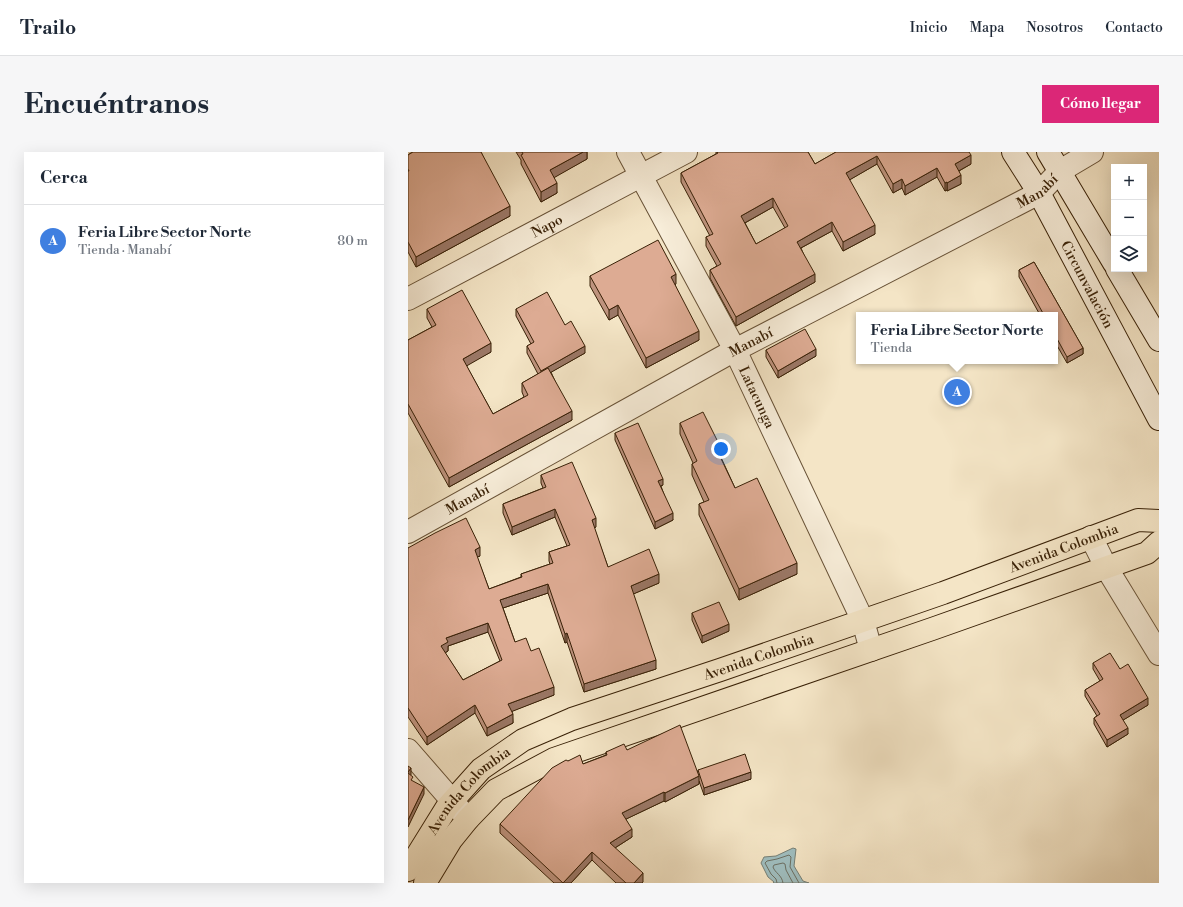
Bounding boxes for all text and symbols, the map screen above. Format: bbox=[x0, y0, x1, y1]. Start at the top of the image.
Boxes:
text: Trailo bbox=[20, 16, 76, 40]
text: Inicio bbox=[910, 19, 948, 37]
text: Mapa bbox=[970, 19, 1004, 37]
text: Nosotros bbox=[1026, 19, 1083, 37]
text: Contacto bbox=[1105, 19, 1163, 37]
button: Cómo llegar bbox=[1042, 85, 1159, 123]
text: Encuéntranos bbox=[24, 87, 209, 122]
map controls bbox=[1111, 164, 1147, 272]
button: + bbox=[1111, 164, 1147, 200]
text: Cerca bbox=[40, 167, 88, 189]
street label: Manabí bbox=[1014, 170, 1063, 213]
button: − bbox=[1111, 200, 1147, 236]
street label: Napo bbox=[528, 211, 566, 242]
text: Feria Libre Sector Norte bbox=[78, 223, 251, 242]
text: A bbox=[48, 233, 58, 249]
text: 80 m bbox=[337, 233, 368, 249]
button: layers bbox=[1111, 236, 1147, 272]
street label: Circunvalación bbox=[1056, 238, 1118, 332]
text: Tienda · Manabí bbox=[78, 242, 171, 258]
popup bbox=[856, 312, 1058, 364]
text: Feria Libre Sector Norte bbox=[870, 321, 1044, 340]
street label: Manabí bbox=[726, 323, 778, 362]
text: Tienda bbox=[870, 340, 912, 356]
street label: Latacunga bbox=[734, 364, 779, 432]
pin: A bbox=[944, 377, 970, 407]
your location bbox=[711, 439, 731, 459]
street label: Manabí bbox=[443, 480, 494, 519]
street label: Avenida Colombia bbox=[1006, 520, 1122, 578]
street label: Avenida Colombia bbox=[700, 630, 817, 685]
street label: Avenida Colombia bbox=[424, 743, 515, 839]

